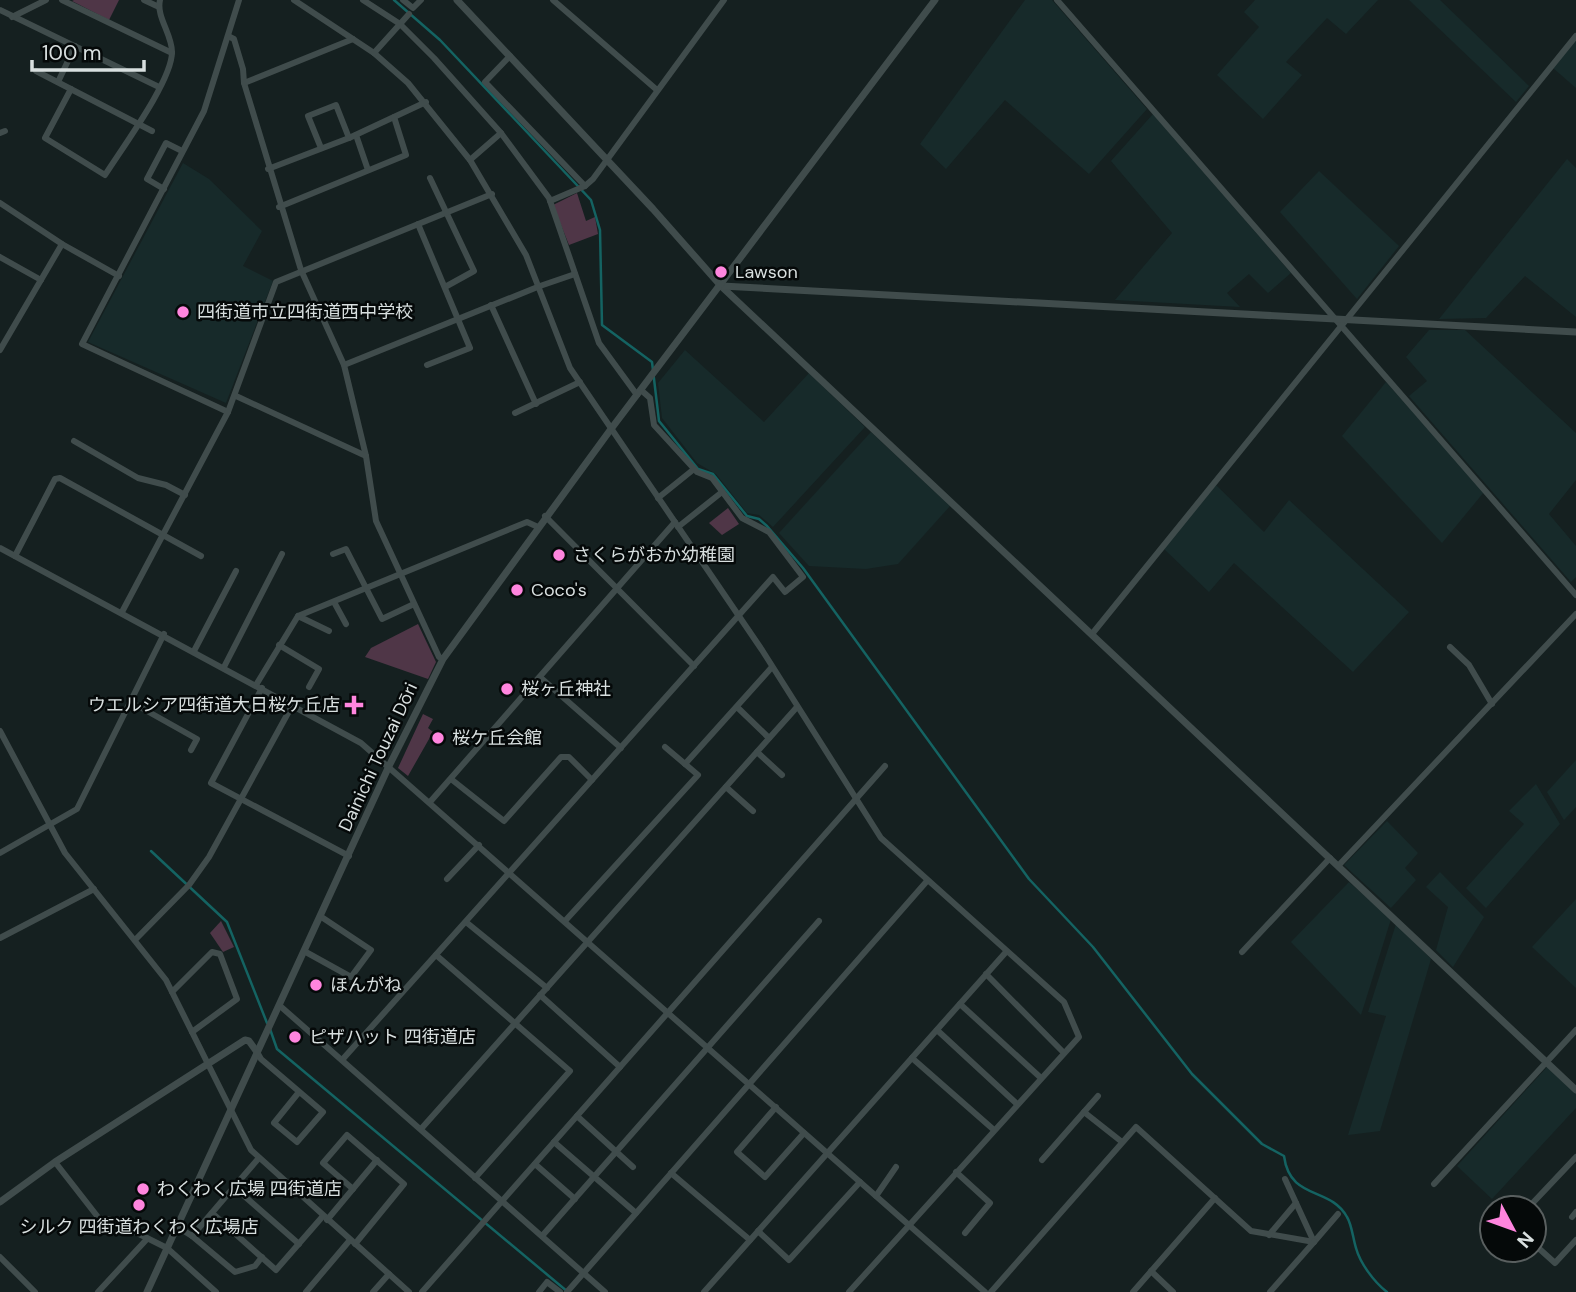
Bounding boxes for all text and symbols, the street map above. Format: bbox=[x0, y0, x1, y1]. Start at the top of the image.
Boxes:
scale bar bbox=[32, 28, 144, 72]
text: 100 m bbox=[42, 39, 102, 67]
place label: Lawson bbox=[735, 260, 798, 284]
marker: Lawson bbox=[713, 264, 729, 280]
place label: 四街道市立四街道西中学校 bbox=[197, 300, 413, 324]
marker: 四街道市立四街道西中学校 bbox=[175, 304, 191, 320]
place label: さくらがおか幼稚園 bbox=[573, 543, 735, 567]
marker: さくらがおか幼稚園 bbox=[551, 547, 567, 563]
place label: Coco's bbox=[531, 578, 587, 602]
marker: Coco's bbox=[509, 582, 525, 598]
place label: 桜ヶ丘神社 bbox=[521, 677, 611, 701]
street label: Dainichi Touzai Dōri bbox=[333, 679, 423, 835]
marker: 桜ヶ丘神社 bbox=[499, 681, 515, 697]
place label: ウエルシア四街道大日桜ケ丘店 bbox=[88, 693, 340, 717]
marker: ウエルシア四街道大日桜ケ丘店 bbox=[346, 697, 362, 713]
place label: 桜ケ丘会館 bbox=[452, 726, 542, 750]
marker: 桜ケ丘会館 bbox=[430, 730, 446, 746]
place label: ほんがね bbox=[330, 973, 402, 997]
marker: ほんがね bbox=[308, 977, 324, 993]
place label: ピザハット 四街道店 bbox=[309, 1025, 476, 1049]
marker: ピザハット 四街道店 bbox=[287, 1029, 303, 1045]
place label: わくわく広場 四街道店 bbox=[157, 1177, 342, 1201]
marker: わくわく広場 四街道店 bbox=[135, 1181, 151, 1197]
north arrow bbox=[1478, 1194, 1548, 1264]
marker: シルク 四街道わくわく広場店 bbox=[131, 1197, 147, 1213]
place label: シルク 四街道わくわく広場店 bbox=[20, 1215, 258, 1239]
text: N bbox=[1511, 1226, 1539, 1253]

